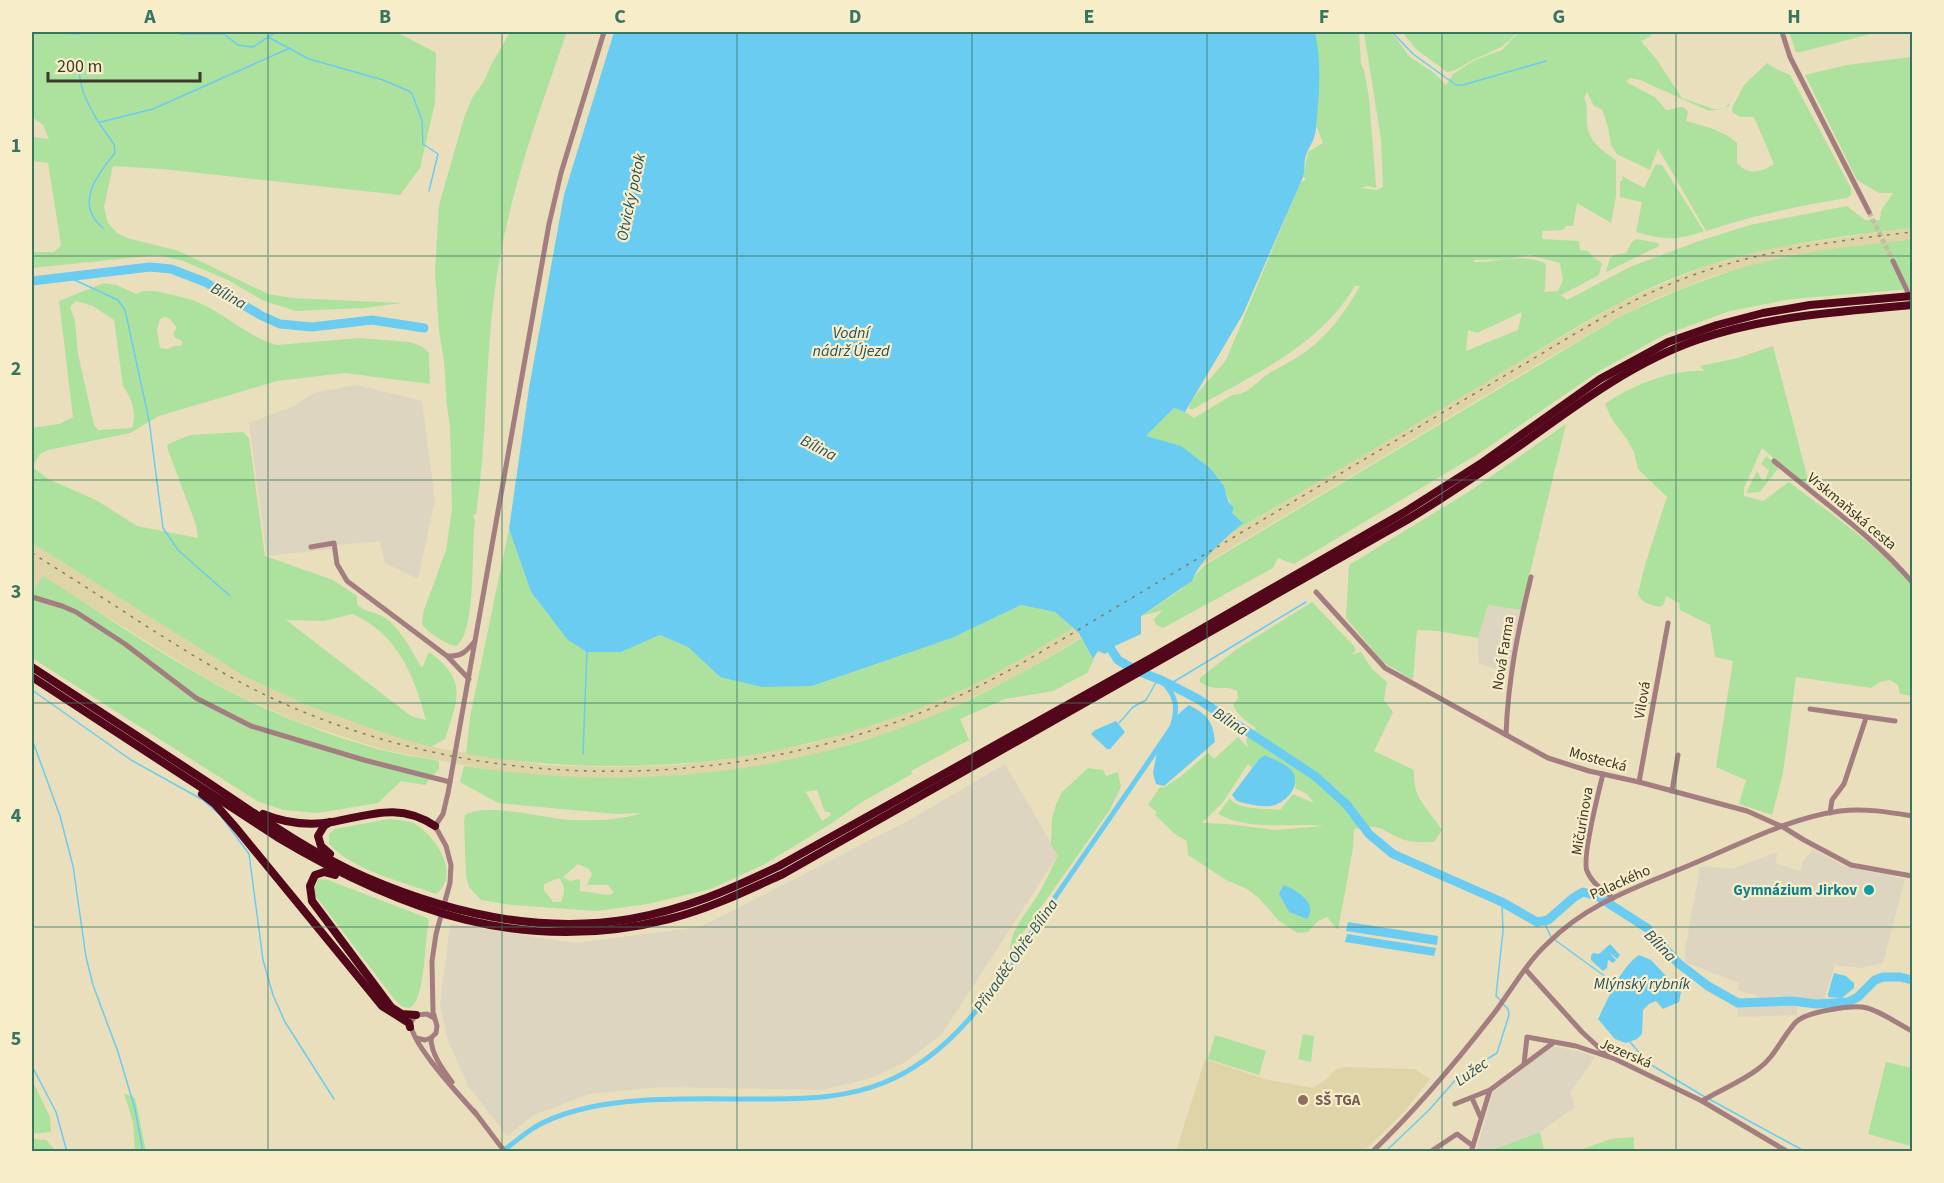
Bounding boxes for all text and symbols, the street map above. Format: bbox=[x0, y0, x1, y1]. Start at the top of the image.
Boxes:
text: A bbox=[143, 3, 156, 31]
text: B bbox=[379, 3, 391, 31]
text: C bbox=[614, 3, 626, 31]
text: D bbox=[849, 3, 861, 31]
text: E bbox=[1084, 3, 1094, 31]
text: F bbox=[1319, 3, 1329, 31]
text: G bbox=[1553, 3, 1565, 31]
text: H bbox=[1787, 3, 1801, 31]
scale bar bbox=[48, 45, 200, 83]
text: 200 m bbox=[57, 54, 102, 79]
text: 1 bbox=[11, 132, 21, 160]
water label: Otvický potok bbox=[611, 151, 651, 243]
water label: Bílina bbox=[207, 277, 251, 315]
water label: Vodní nádrž Újezd bbox=[813, 322, 890, 362]
text: 2 bbox=[11, 355, 21, 383]
water label: Bílina bbox=[797, 430, 841, 466]
street label: Vrskmaňská cesta bbox=[1802, 468, 1901, 555]
text: 3 bbox=[11, 578, 21, 606]
street label: Nová Farma bbox=[1487, 615, 1520, 692]
street label: Vilová bbox=[1629, 680, 1656, 720]
water label: Bílina bbox=[1209, 702, 1253, 742]
street label: Mostecká bbox=[1567, 742, 1629, 777]
street label: Mičurinova bbox=[1566, 785, 1599, 857]
text: 4 bbox=[11, 802, 22, 830]
street label: Palackého bbox=[1586, 860, 1654, 905]
place label: Gymnázium Jirkov bbox=[1733, 880, 1857, 901]
marker: Gymnázium Jirkov bbox=[1862, 883, 1876, 897]
water label: Přivaděč Ohře-Bílina bbox=[968, 894, 1064, 1017]
water label: Bílina bbox=[1639, 925, 1682, 967]
water label: Mlýnský rybník bbox=[1594, 973, 1691, 995]
text: 5 bbox=[11, 1025, 21, 1053]
street label: Jezerská bbox=[1597, 1033, 1655, 1074]
water label: Lužec bbox=[1450, 1052, 1493, 1091]
place label: SŠ TGA bbox=[1315, 1090, 1361, 1111]
marker: SŠ TGA bbox=[1296, 1093, 1310, 1107]

